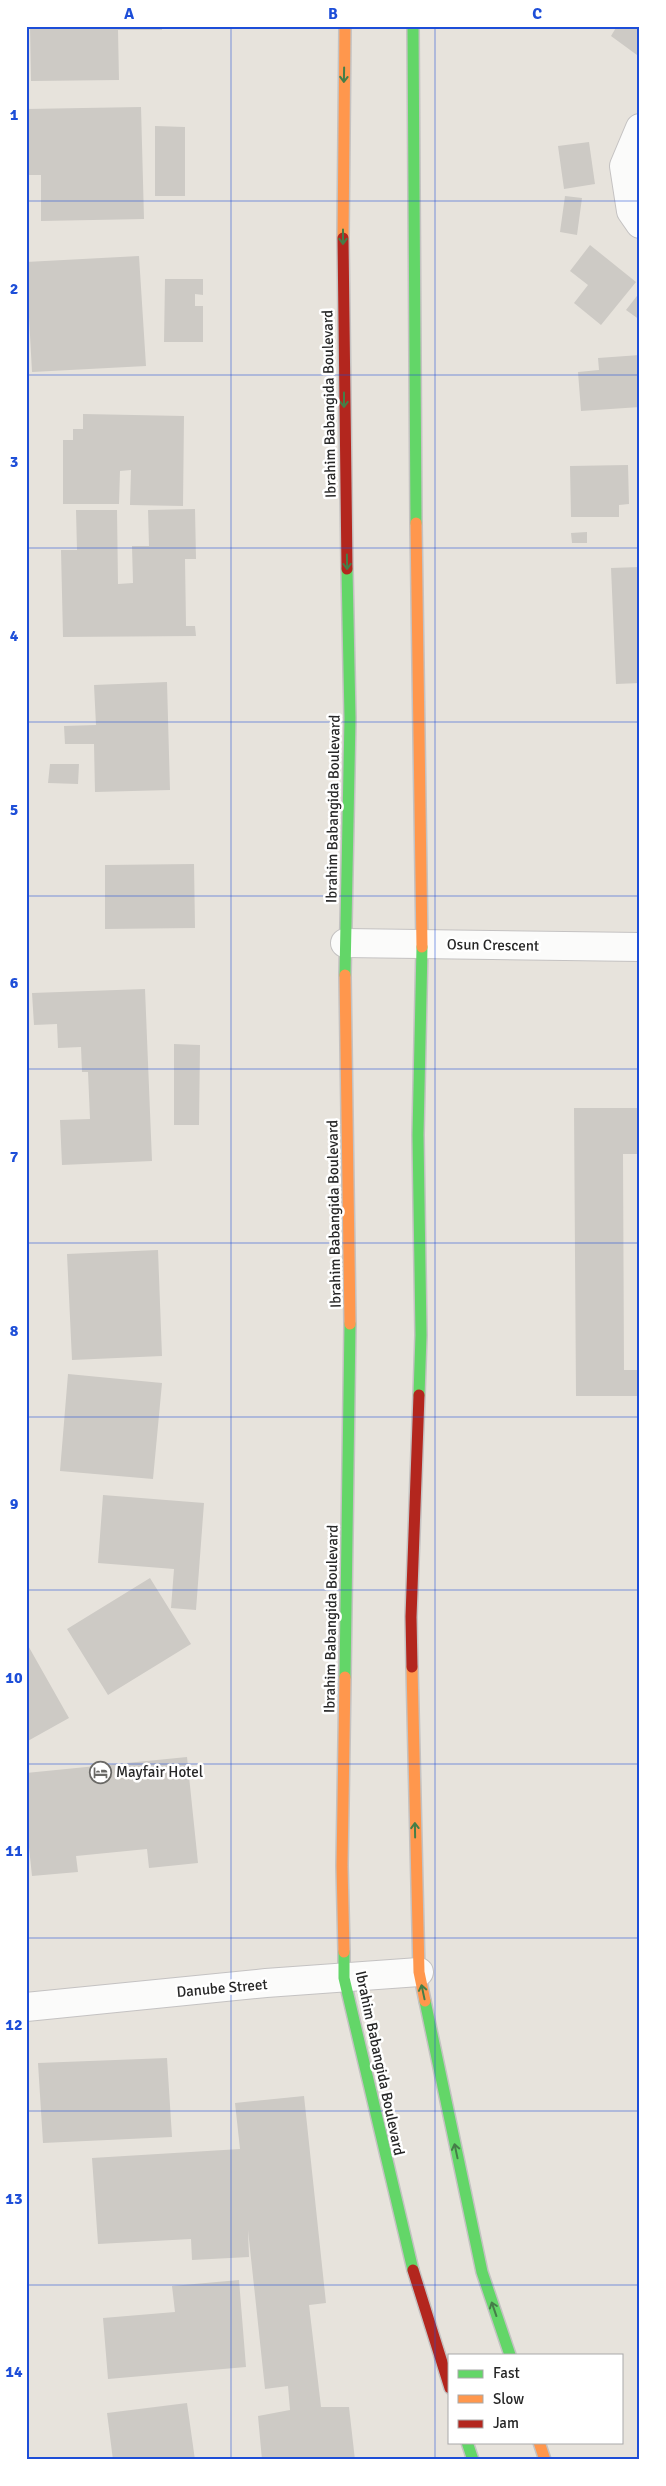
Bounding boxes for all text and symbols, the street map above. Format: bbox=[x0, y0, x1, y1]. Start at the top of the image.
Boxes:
text: A bbox=[124, 4, 135, 24]
text: B bbox=[328, 4, 338, 24]
text: C bbox=[532, 4, 542, 24]
one-way arrow bbox=[340, 67, 349, 83]
text: 1 bbox=[10, 105, 19, 125]
one-way arrow bbox=[338, 229, 348, 245]
text: 2 bbox=[10, 279, 18, 299]
street label: Ibrahim Babangida Boulevard bbox=[318, 310, 340, 498]
one-way arrow bbox=[339, 392, 349, 408]
text: 3 bbox=[10, 452, 18, 472]
one-way arrow bbox=[342, 554, 351, 570]
text: 4 bbox=[10, 626, 19, 646]
street label: Ibrahim Babangida Boulevard bbox=[322, 715, 344, 903]
text: 5 bbox=[10, 800, 18, 820]
street label: Osun Crescent bbox=[447, 935, 539, 955]
text: 6 bbox=[10, 973, 19, 993]
street label: Ibrahim Babangida Boulevard bbox=[323, 1120, 345, 1308]
text: 7 bbox=[10, 1147, 19, 1167]
text: 8 bbox=[10, 1321, 19, 1341]
text: 9 bbox=[10, 1494, 19, 1514]
street label: Ibrahim Babangida Boulevard bbox=[320, 1525, 342, 1713]
text: 10 bbox=[5, 1668, 23, 1688]
hotel icon: Mayfair Hotel bbox=[88, 1760, 112, 1784]
place label: Mayfair Hotel bbox=[116, 1763, 203, 1781]
one-way arrow bbox=[410, 1822, 420, 1838]
text: 11 bbox=[5, 1841, 23, 1861]
street label: Ibrahim Babangida Boulevard bbox=[352, 1969, 408, 2157]
street label: Danube Street bbox=[176, 1975, 268, 2001]
one-way arrow bbox=[418, 1984, 427, 2000]
text: 12 bbox=[5, 2015, 23, 2035]
one-way arrow bbox=[451, 2143, 461, 2159]
text: 13 bbox=[5, 2189, 23, 2209]
one-way arrow bbox=[489, 2301, 498, 2317]
legend bbox=[448, 2354, 624, 2444]
text: 14 bbox=[5, 2362, 23, 2382]
text: Fast bbox=[493, 2364, 520, 2382]
text: Slow bbox=[493, 2390, 524, 2408]
text: Jam bbox=[493, 2414, 519, 2432]

